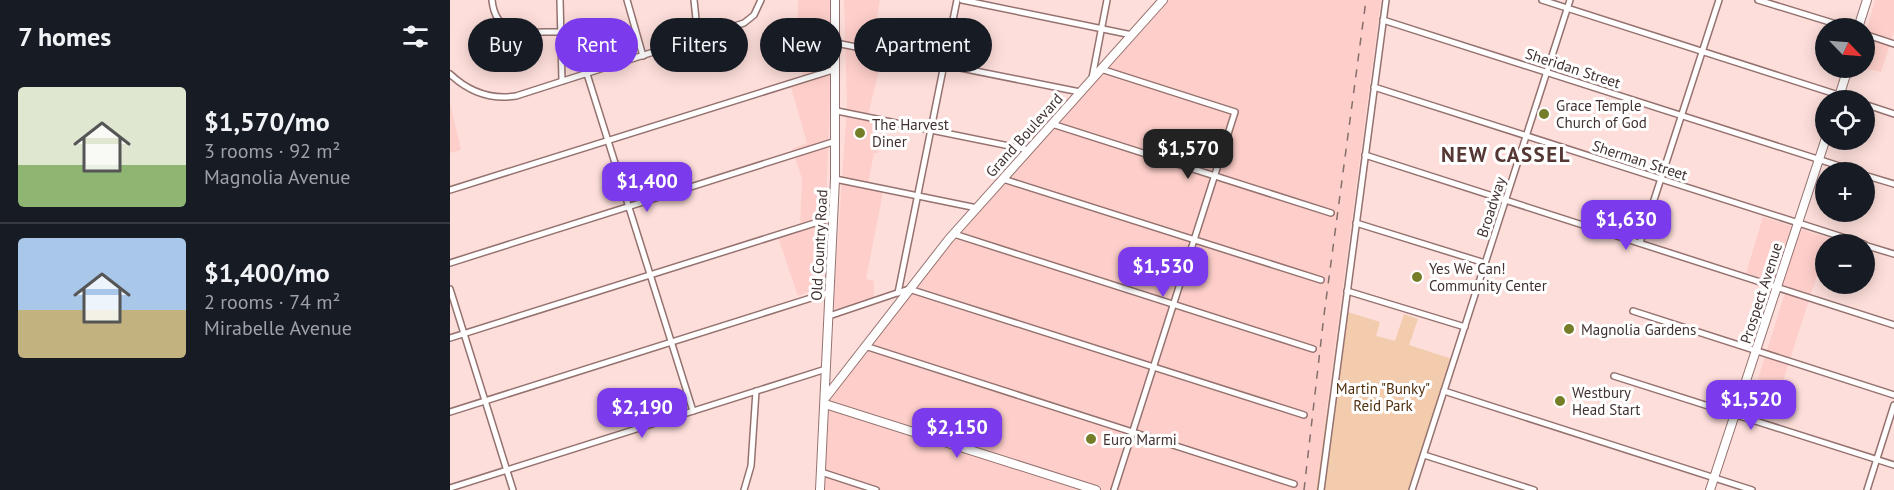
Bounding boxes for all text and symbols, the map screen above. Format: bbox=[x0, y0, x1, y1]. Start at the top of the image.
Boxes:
chip: Buy bbox=[468, 18, 543, 72]
chip: Rent bbox=[555, 18, 638, 72]
chip: Filters bbox=[650, 18, 748, 72]
chip: New bbox=[760, 18, 842, 72]
chip: Apartment bbox=[854, 18, 992, 72]
north arrow bbox=[1815, 18, 1875, 78]
map controls bbox=[1815, 18, 1875, 294]
text: 7 homes bbox=[18, 20, 111, 53]
icon: filters bbox=[399, 20, 432, 53]
street label: Sheridan Street bbox=[1523, 44, 1623, 92]
street label: Grand Boulevard bbox=[981, 89, 1067, 181]
button: locate bbox=[1815, 90, 1875, 150]
place label: Grace Temple Church of God bbox=[1556, 96, 1647, 132]
text: $1,570/mo bbox=[204, 105, 330, 138]
marker: Grace Temple Church of God bbox=[1537, 107, 1551, 121]
icon: home bbox=[66, 111, 138, 183]
place label: The Harvest Diner bbox=[872, 115, 949, 151]
marker: The Harvest Diner bbox=[853, 126, 867, 140]
pin: $1,570 bbox=[1139, 129, 1237, 180]
text: $1,570 bbox=[1157, 135, 1219, 161]
street label: Sherman Street bbox=[1590, 136, 1690, 184]
text: 3 rooms · 92 m² bbox=[204, 138, 340, 164]
district label: NEW CASSEL bbox=[1441, 141, 1571, 168]
pin: $1,400 bbox=[598, 162, 696, 213]
button: + bbox=[1815, 162, 1875, 222]
text: Magnolia Avenue bbox=[204, 164, 350, 190]
text: $1,400 bbox=[616, 168, 678, 194]
street label: Broadway bbox=[1472, 174, 1510, 240]
street label: Old Country Road bbox=[807, 189, 831, 301]
pin: $1,630 bbox=[1577, 200, 1675, 251]
text: $1,630 bbox=[1595, 206, 1657, 232]
button: − bbox=[1815, 234, 1875, 294]
street label: Prospect Avenue bbox=[1736, 240, 1786, 346]
pin: $1,530 bbox=[1114, 247, 1212, 298]
text: $1,530 bbox=[1132, 253, 1194, 279]
text: $1,400/mo bbox=[204, 256, 330, 289]
place label: Yes We Can! Community Center bbox=[1429, 259, 1547, 295]
icon: home bbox=[66, 262, 138, 334]
marker: Yes We Can! Community Center bbox=[1410, 270, 1424, 284]
text: 2 rooms · 74 m² bbox=[204, 289, 340, 315]
text: Mirabelle Avenue bbox=[204, 315, 352, 341]
place label: Magnolia Gardens bbox=[1581, 320, 1696, 339]
marker: Magnolia Gardens bbox=[1562, 322, 1576, 336]
park label: Martin "Bunky" Reid Park bbox=[1336, 379, 1430, 415]
pin: $1,520 bbox=[1702, 380, 1800, 431]
place label: Westbury Head Start bbox=[1572, 383, 1640, 419]
text: $1,520 bbox=[1720, 386, 1782, 412]
pin: $2,190 bbox=[593, 388, 691, 439]
text: $2,190 bbox=[611, 394, 673, 420]
marker: Westbury Head Start bbox=[1553, 394, 1567, 408]
pin: $2,150 bbox=[908, 408, 1006, 459]
text: $2,150 bbox=[926, 414, 988, 440]
place label: Euro Marmi bbox=[1103, 430, 1177, 449]
marker: Euro Marmi bbox=[1084, 432, 1098, 446]

